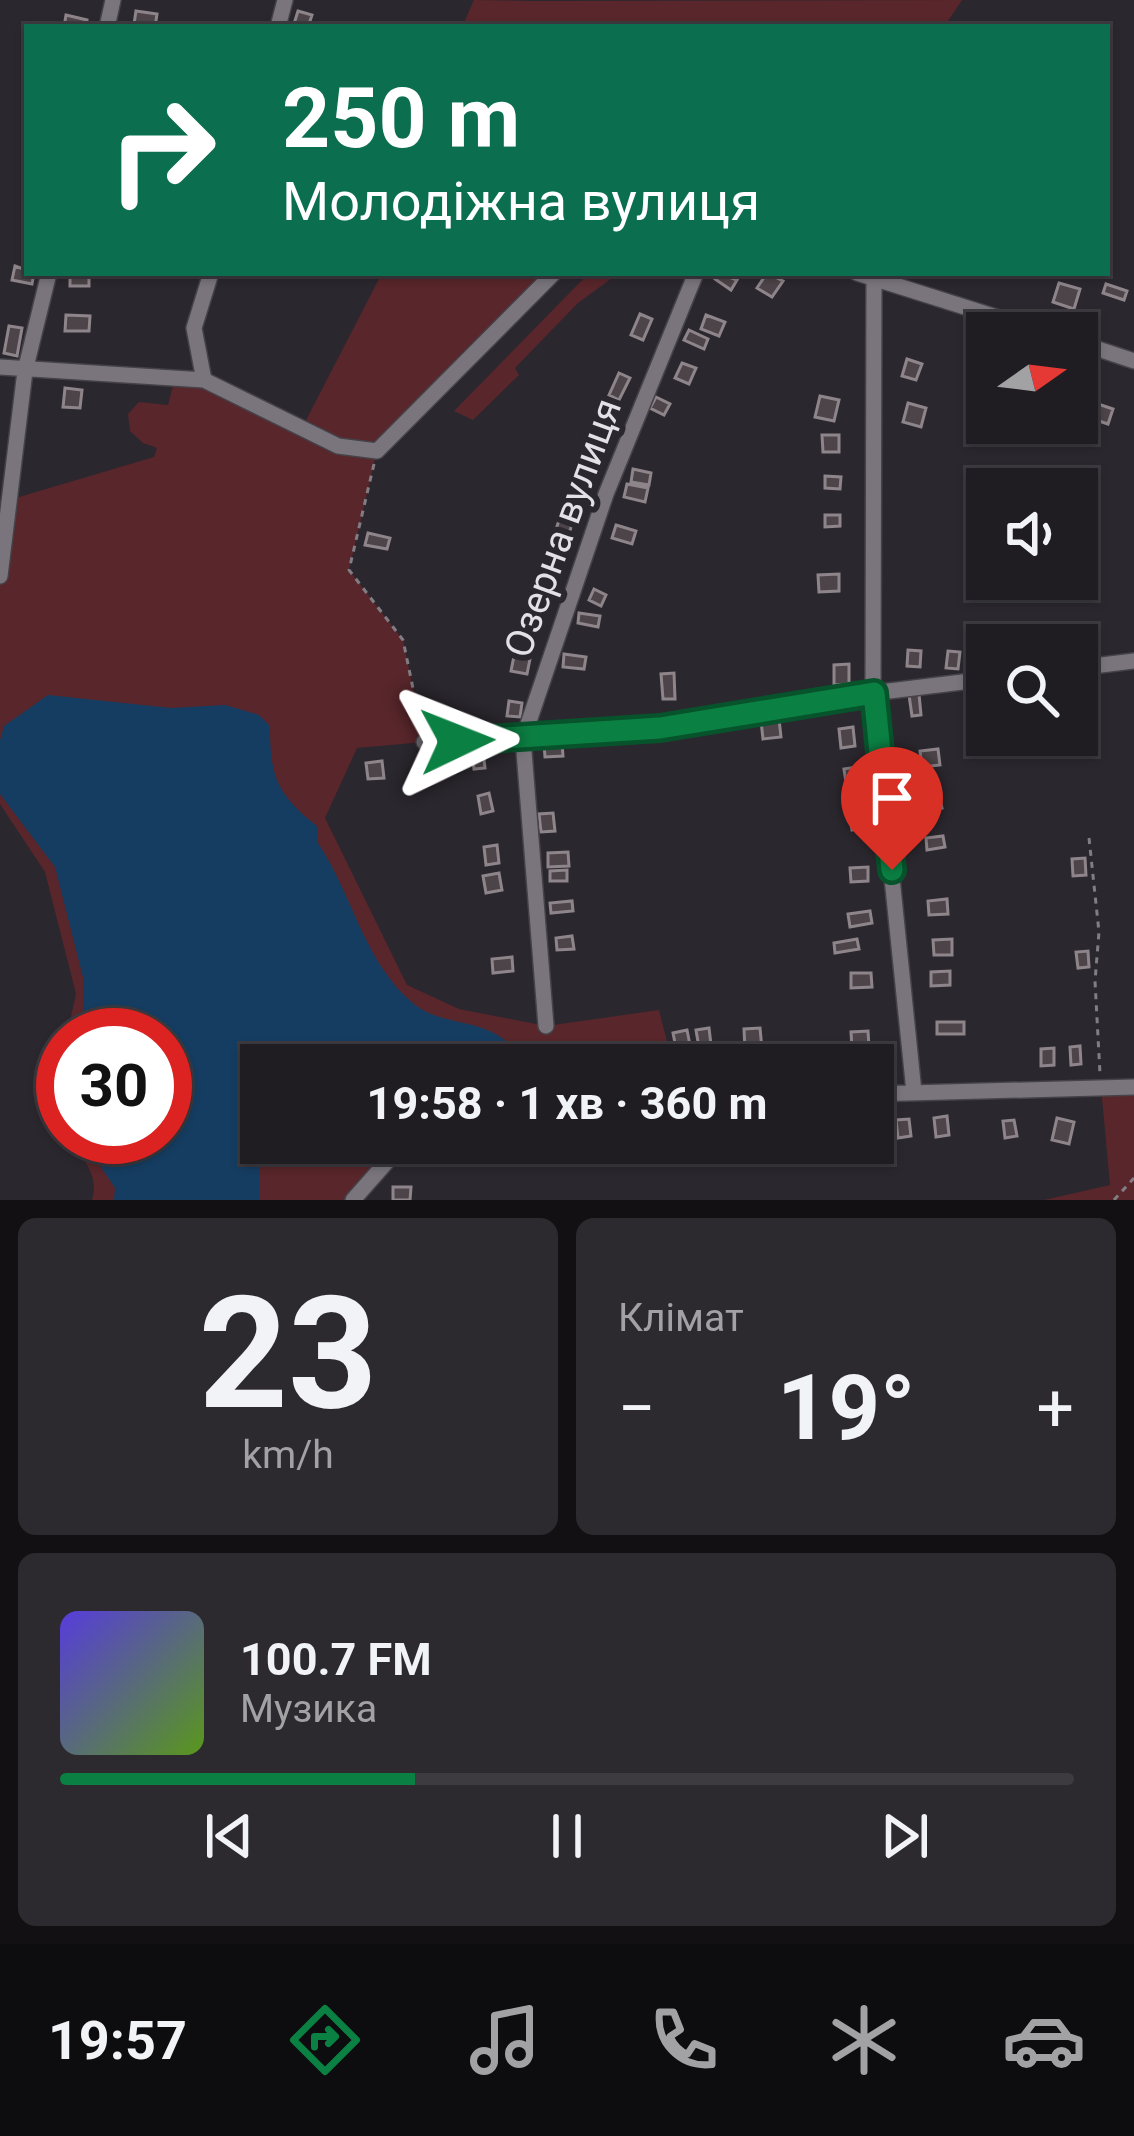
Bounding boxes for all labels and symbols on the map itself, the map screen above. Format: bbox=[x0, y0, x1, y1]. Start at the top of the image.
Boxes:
north arrow bbox=[966, 312, 1098, 444]
street label: Озерна вулиця bbox=[495, 392, 631, 664]
position arrow bbox=[394, 678, 520, 804]
pin bbox=[841, 747, 943, 870]
speed limit sign: 30 bbox=[36, 1008, 192, 1164]

